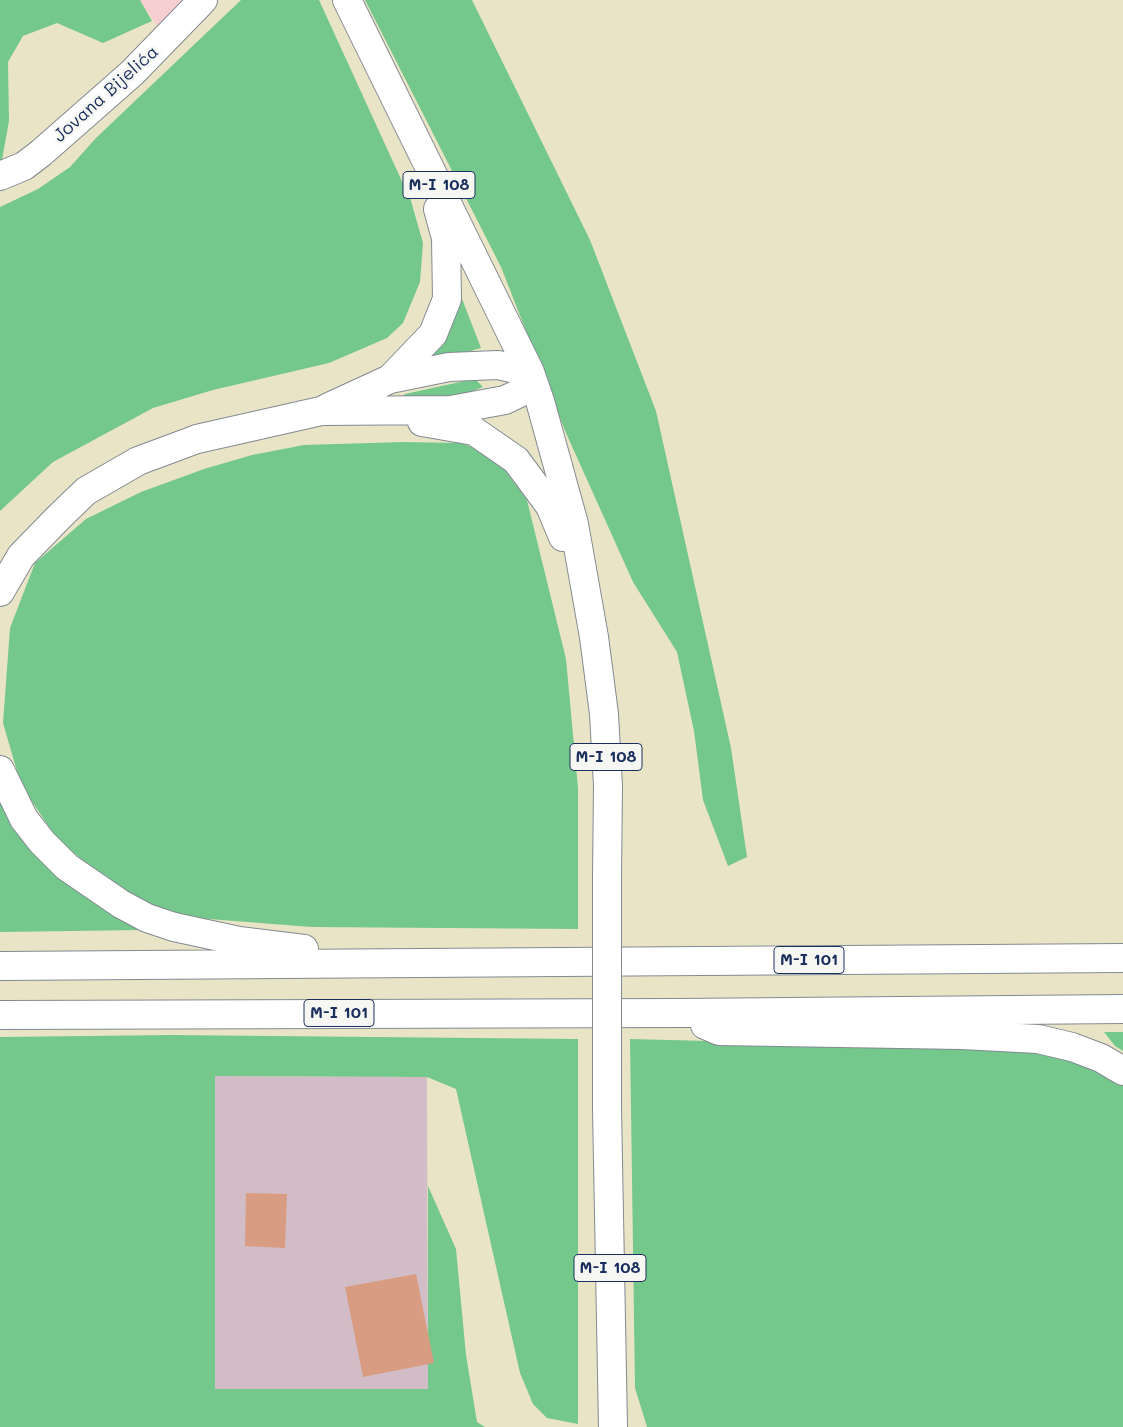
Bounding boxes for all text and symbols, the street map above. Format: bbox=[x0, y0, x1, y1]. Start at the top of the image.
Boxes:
street label: Jovana Bijelića bbox=[49, 41, 163, 147]
road number: M-I 108 bbox=[403, 172, 475, 198]
road number: M-I 108 bbox=[570, 744, 642, 770]
road number: M-I 101 bbox=[774, 946, 844, 974]
road number: M-I 101 bbox=[304, 1000, 374, 1026]
road number: M-I 108 bbox=[574, 1254, 646, 1282]

